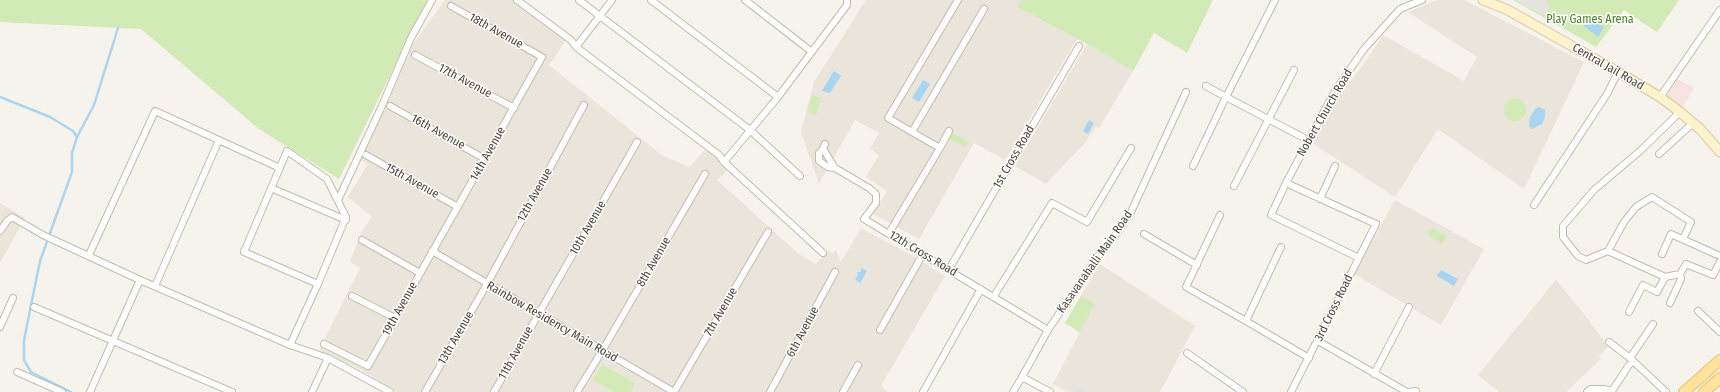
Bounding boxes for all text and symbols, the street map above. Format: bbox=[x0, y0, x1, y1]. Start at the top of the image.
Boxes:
street label: 18th Avenue bbox=[466, 10, 526, 52]
park label: Play Games Arena bbox=[1546, 13, 1634, 27]
street label: Central Jail Road bbox=[1569, 41, 1647, 93]
street label: 17th Avenue bbox=[436, 61, 494, 101]
street label: Nobert Church Road bbox=[1294, 67, 1356, 159]
street label: 16th Avenue bbox=[408, 111, 468, 153]
street label: 1st Cross Road bbox=[990, 123, 1038, 191]
street label: 14th Avenue bbox=[467, 124, 509, 184]
street label: 15th Avenue bbox=[383, 160, 441, 202]
street label: 12th Avenue bbox=[514, 166, 556, 224]
street label: 10th Avenue bbox=[567, 198, 609, 258]
street label: Kasavanahalli Main Road bbox=[1054, 208, 1136, 316]
street label: 12th Cross Road bbox=[886, 228, 960, 280]
street label: 8th Avenue bbox=[634, 235, 674, 289]
street label: 3rd Cross Road bbox=[1312, 272, 1356, 344]
street label: 19th Avenue bbox=[379, 279, 421, 339]
street label: Rainbow Residency Main Road bbox=[484, 279, 620, 365]
street label: 7th Avenue bbox=[701, 285, 741, 339]
street label: 6th Avenue bbox=[784, 304, 822, 360]
street label: 13th Avenue bbox=[435, 309, 477, 367]
street label: 11th Avenue bbox=[496, 324, 536, 382]

